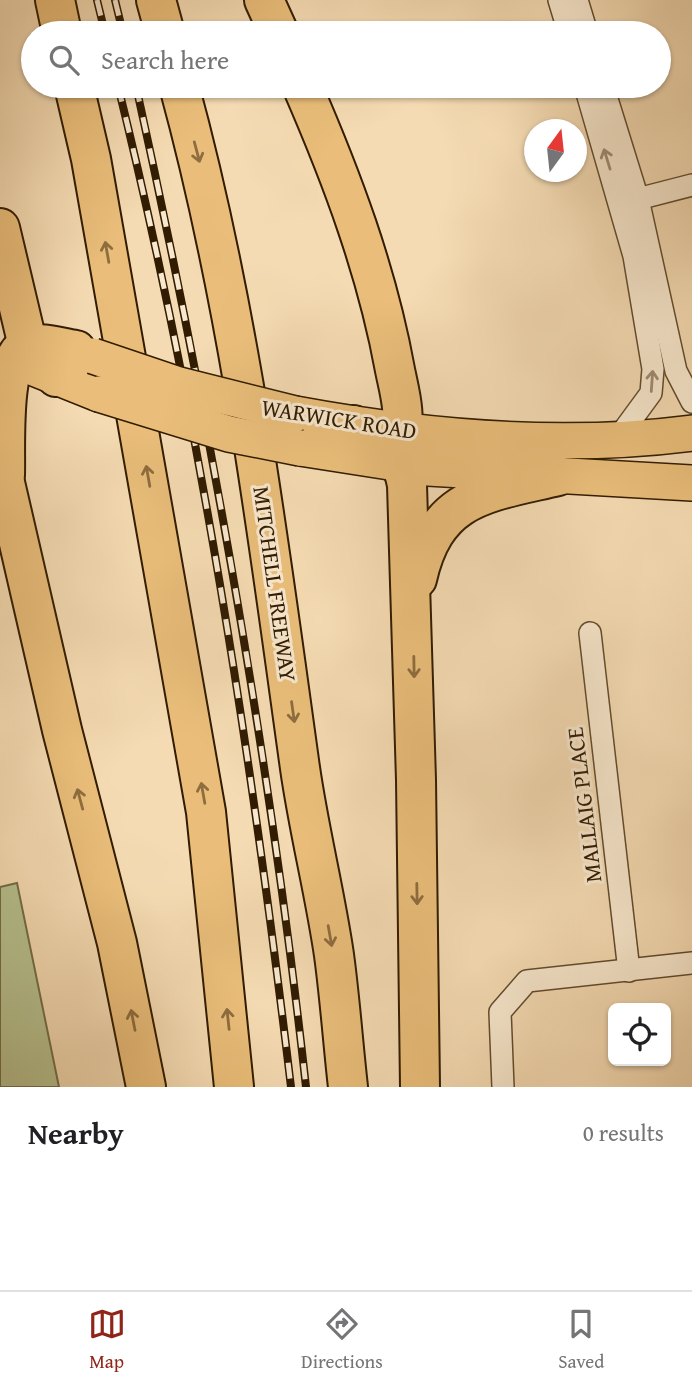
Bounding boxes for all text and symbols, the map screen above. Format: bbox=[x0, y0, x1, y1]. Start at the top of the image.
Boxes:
search box bbox=[21, 21, 671, 98]
text: Search here bbox=[101, 40, 229, 79]
icon: search bbox=[45, 41, 83, 79]
north arrow bbox=[524, 119, 587, 182]
one-way arrow bbox=[192, 140, 205, 162]
one-way arrow bbox=[600, 148, 613, 170]
one-way arrow bbox=[100, 241, 114, 264]
one-way arrow bbox=[645, 370, 658, 393]
street label: WARWICK ROAD bbox=[259, 390, 419, 447]
one-way arrow bbox=[141, 465, 154, 487]
street label: MITCHELL FREEWAY bbox=[245, 484, 306, 684]
one-way arrow bbox=[407, 655, 420, 678]
one-way arrow bbox=[286, 700, 299, 723]
street label: MALLAIG PLACE bbox=[558, 726, 609, 885]
one-way arrow bbox=[196, 782, 209, 805]
one-way arrow bbox=[72, 788, 85, 810]
one-way arrow bbox=[410, 882, 424, 905]
one-way arrow bbox=[324, 924, 338, 947]
map controls bbox=[608, 1003, 671, 1066]
button: locate bbox=[608, 1003, 671, 1066]
one-way arrow bbox=[221, 1008, 234, 1031]
one-way arrow bbox=[125, 1009, 139, 1032]
text: Nearby bbox=[28, 1111, 124, 1155]
text: 0 results bbox=[583, 1116, 664, 1149]
tab: Map bbox=[88, 1305, 126, 1375]
tab: Directions bbox=[301, 1305, 383, 1375]
tab: Saved bbox=[558, 1305, 604, 1375]

